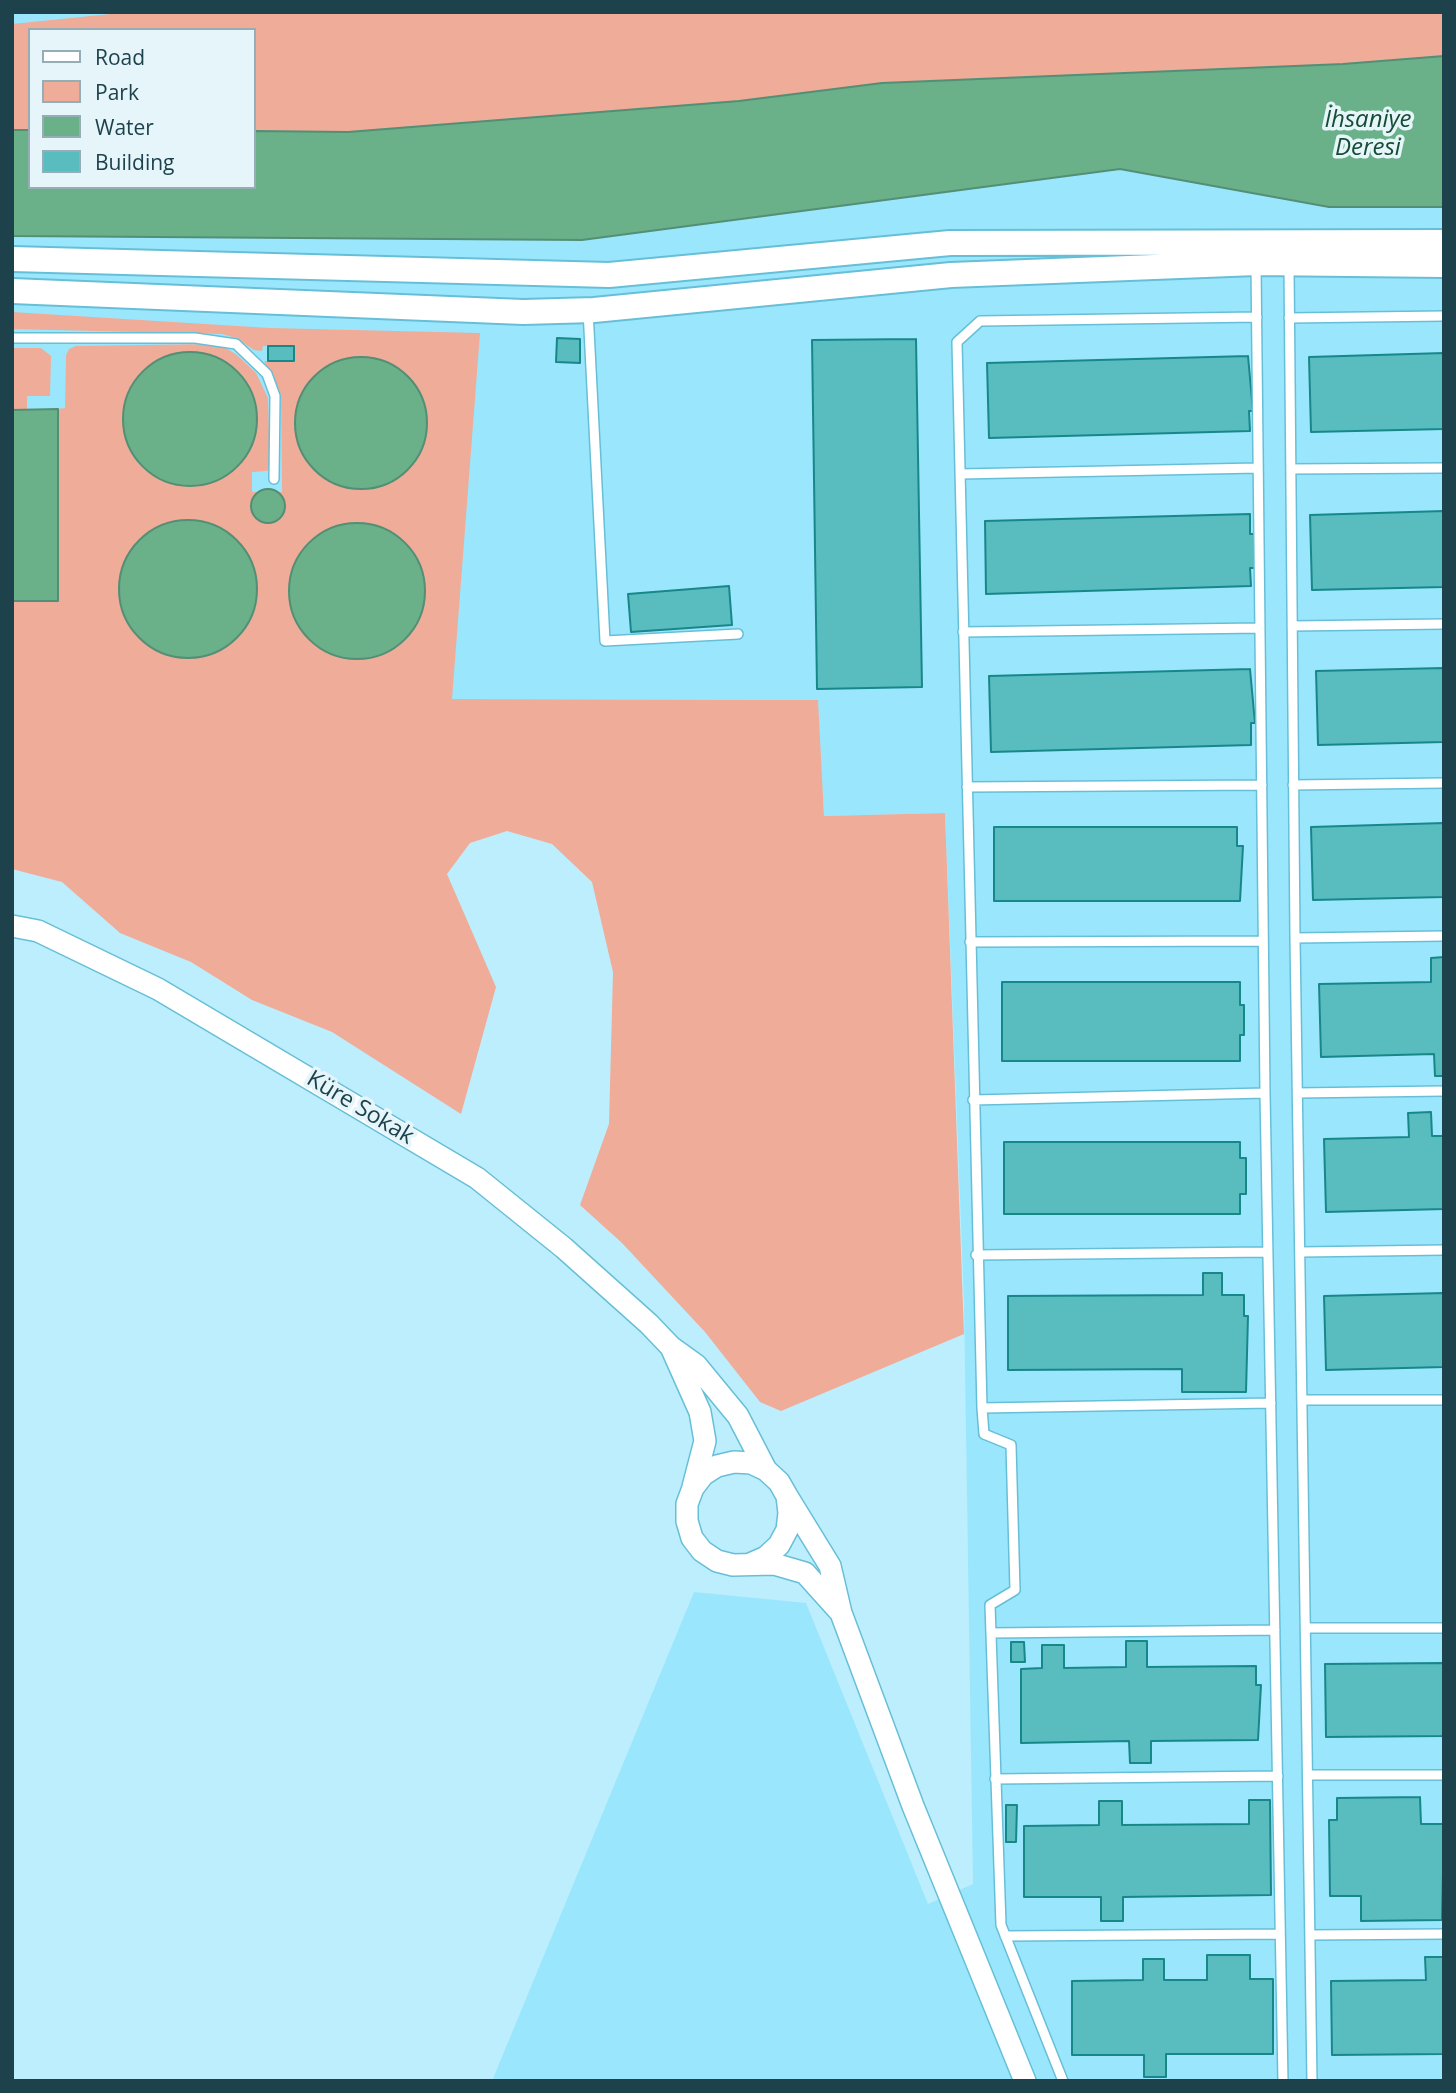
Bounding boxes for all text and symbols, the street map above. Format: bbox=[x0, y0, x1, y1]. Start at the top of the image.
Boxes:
legend bbox=[28, 28, 256, 189]
text: Road bbox=[95, 43, 145, 71]
text: Park bbox=[95, 78, 139, 106]
water label: İhsaniye Deresi bbox=[1324, 106, 1412, 162]
text: Water bbox=[95, 113, 154, 141]
text: Building bbox=[95, 148, 174, 176]
street label: Küre Sokak bbox=[302, 1065, 418, 1151]

